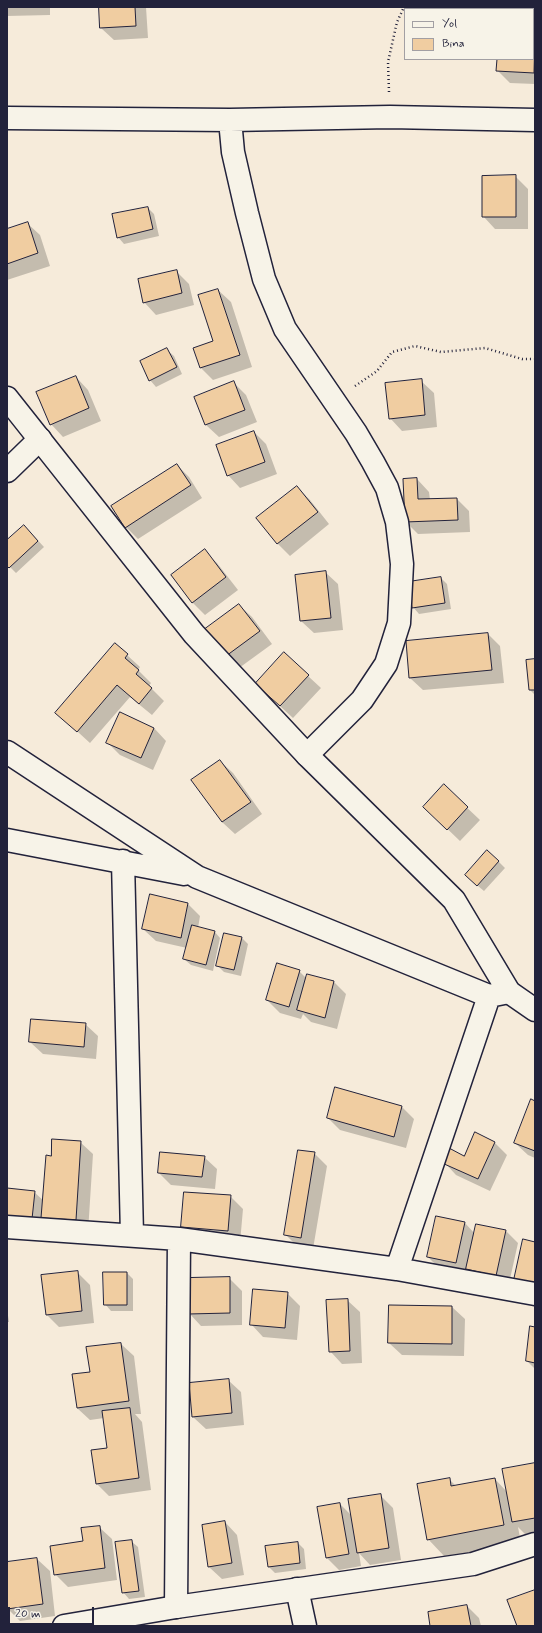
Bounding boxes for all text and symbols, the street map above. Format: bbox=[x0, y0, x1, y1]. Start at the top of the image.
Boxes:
legend bbox=[404, 8, 534, 60]
text: Yol bbox=[442, 16, 457, 32]
text: Bina bbox=[442, 36, 465, 52]
scale bar bbox=[10, 1599, 96, 1625]
text: 20 m bbox=[15, 1606, 41, 1622]

